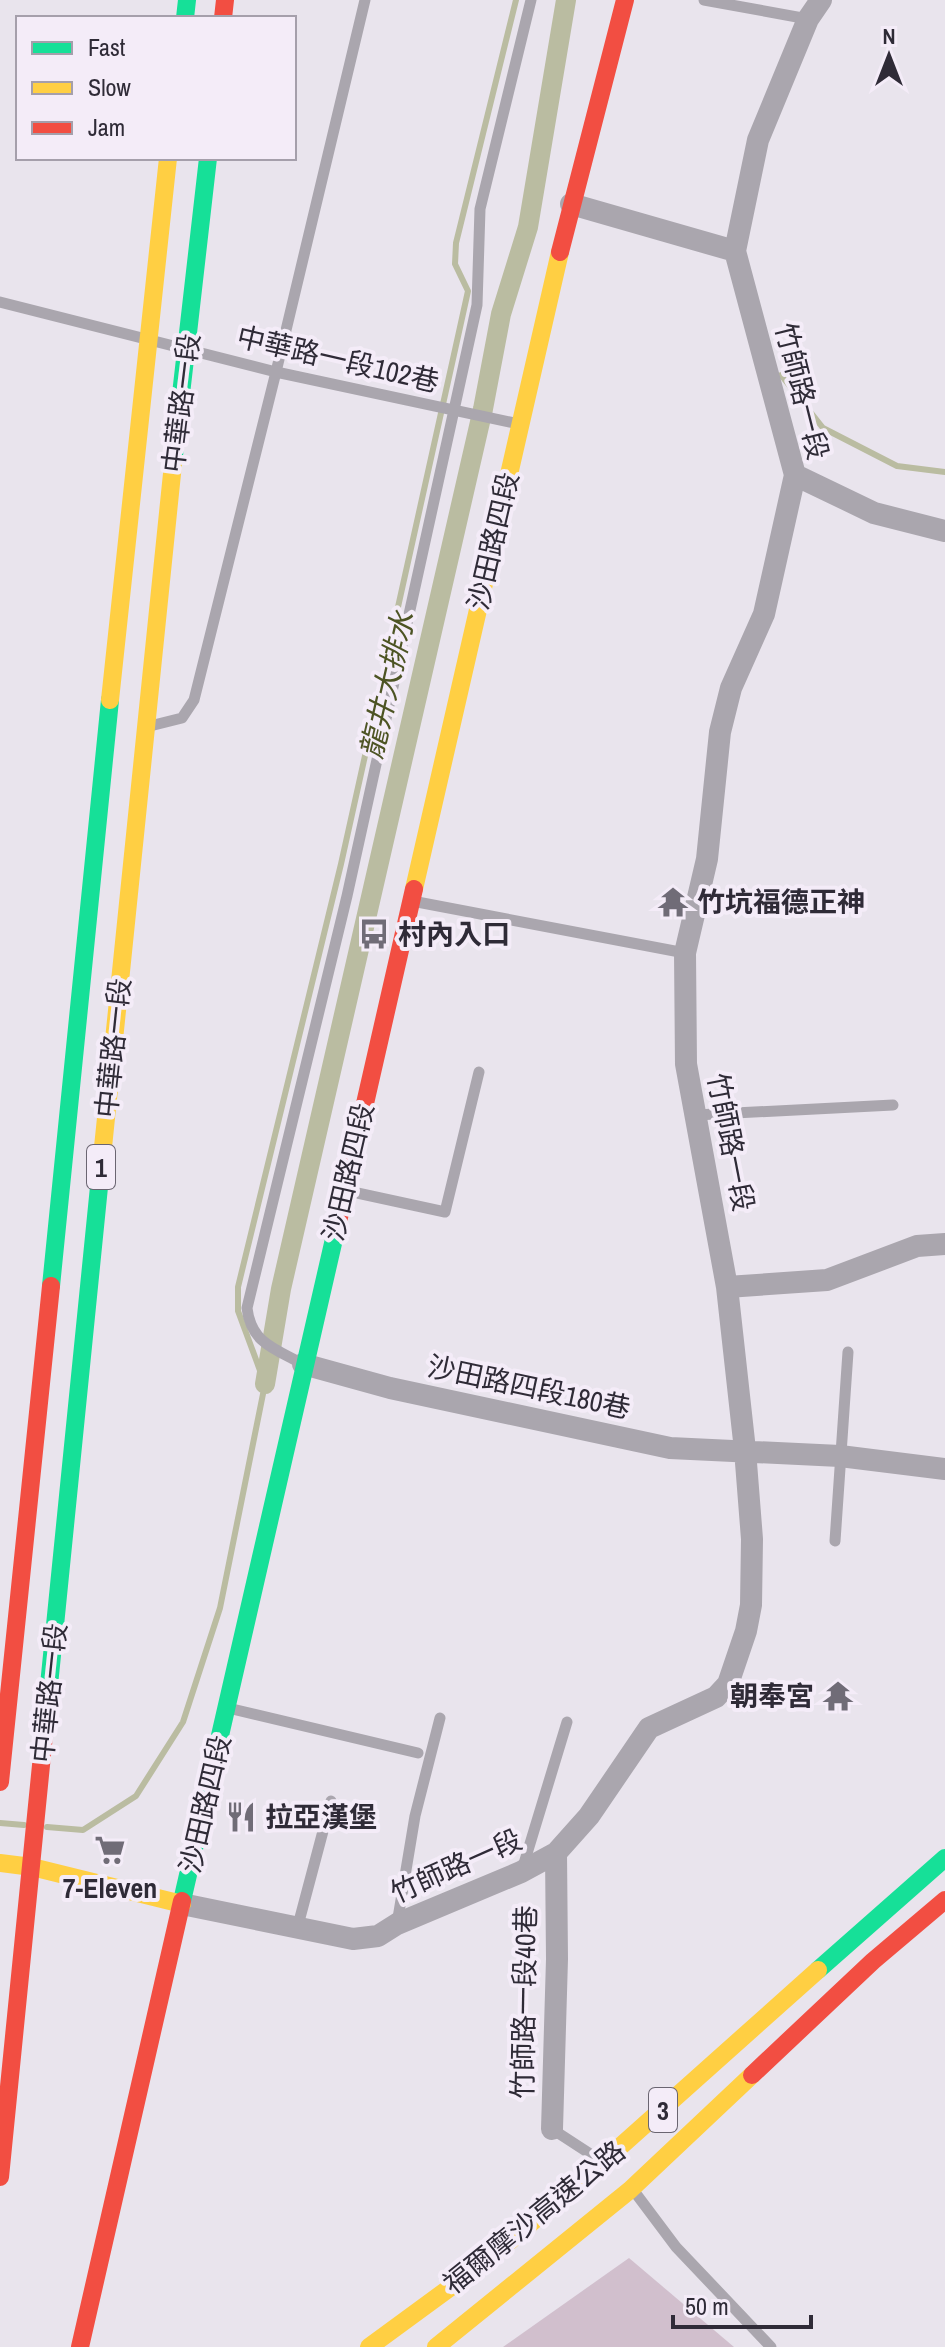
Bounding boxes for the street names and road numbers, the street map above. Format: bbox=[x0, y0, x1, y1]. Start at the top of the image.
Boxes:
street label: 中華路一段102巷 bbox=[233, 317, 443, 401]
street label: 竹師路一段 bbox=[767, 318, 837, 464]
street label: 中華路一段 bbox=[154, 331, 208, 475]
street label: 沙田路四段 bbox=[459, 469, 527, 613]
street label: 中華路一段 bbox=[87, 976, 139, 1120]
street label: 竹師路一段 bbox=[699, 1070, 763, 1214]
street label: 沙田路四段 bbox=[314, 1100, 382, 1244]
road number: 1 bbox=[87, 1145, 115, 1189]
street label: 沙田路四段180巷 bbox=[424, 1347, 634, 1427]
street label: 中華路一段 bbox=[23, 1621, 75, 1765]
street label: 沙田路四段 bbox=[171, 1732, 239, 1876]
street label: 竹師路一段 bbox=[384, 1820, 528, 1912]
street label: 竹師路一段40巷 bbox=[503, 1905, 545, 2099]
road number: 3 bbox=[649, 2088, 677, 2132]
street label: 福爾摩沙高速公路 bbox=[435, 2132, 633, 2302]

